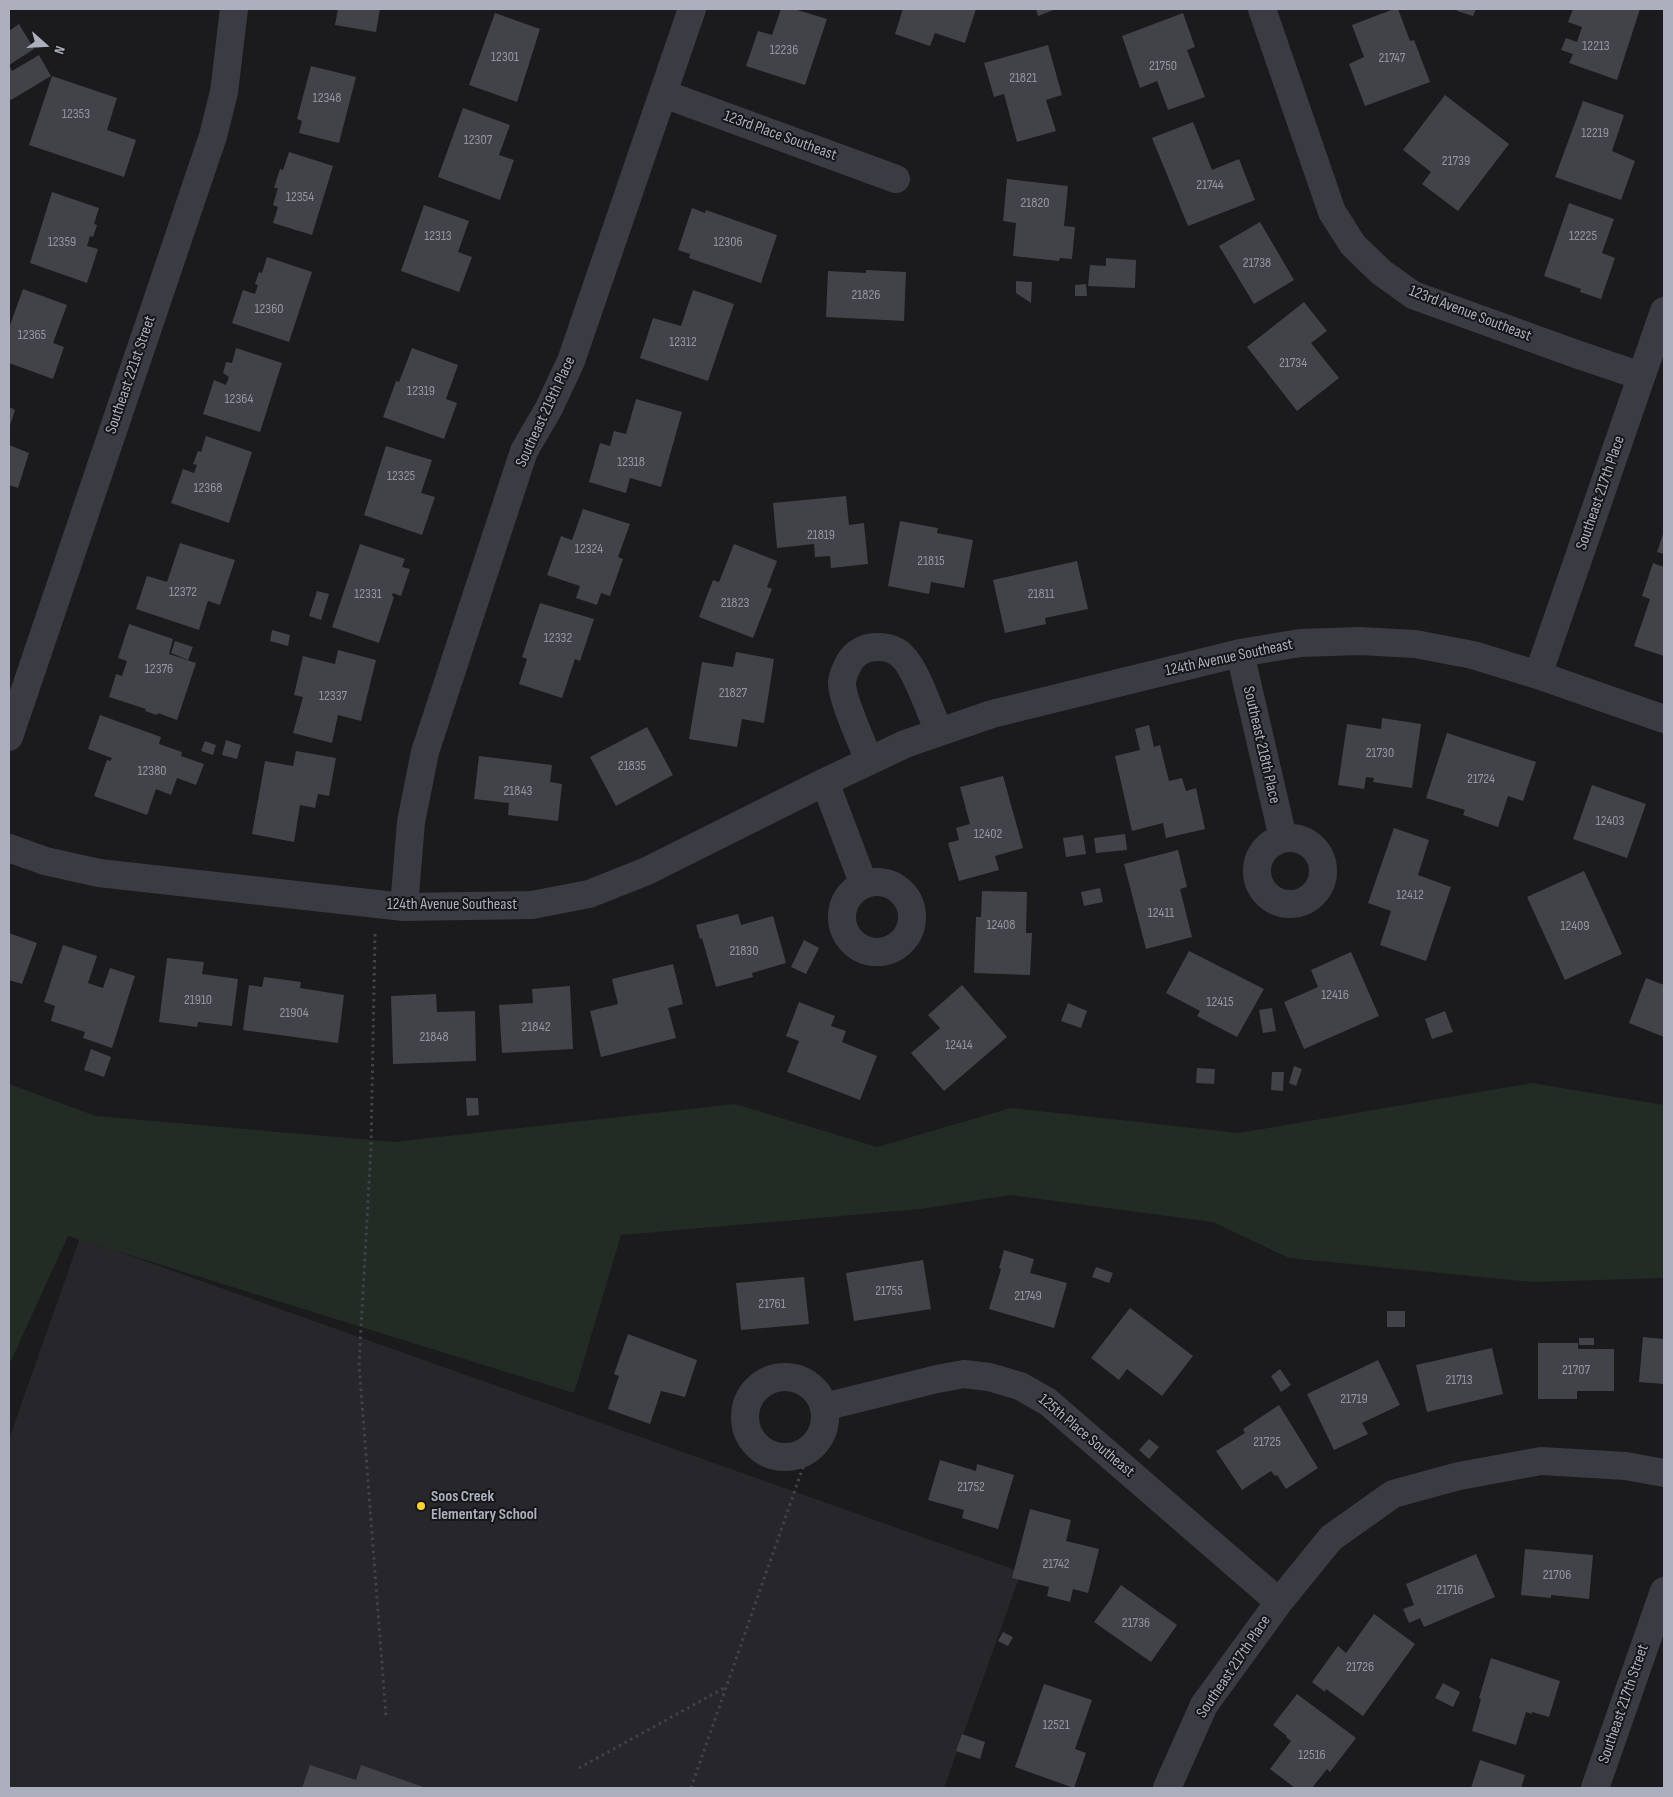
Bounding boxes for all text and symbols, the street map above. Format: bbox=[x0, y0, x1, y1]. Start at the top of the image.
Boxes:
north arrow bbox=[20, 20, 70, 70]
house number: 12213 bbox=[1582, 38, 1610, 54]
house number: 12236 bbox=[770, 42, 798, 58]
text: N bbox=[50, 44, 69, 56]
house number: 12301 bbox=[491, 49, 519, 65]
house number: 21747 bbox=[1379, 50, 1405, 66]
house number: 21750 bbox=[1149, 58, 1177, 74]
house number: 21821 bbox=[1009, 70, 1037, 86]
house number: 12348 bbox=[313, 90, 341, 106]
house number: 12353 bbox=[62, 106, 90, 122]
street label: 123rd Place Southeast bbox=[721, 107, 839, 165]
house number: 12219 bbox=[1581, 125, 1609, 141]
house number: 12307 bbox=[464, 132, 492, 148]
house number: 21739 bbox=[1442, 153, 1470, 169]
house number: 21744 bbox=[1196, 177, 1224, 193]
house number: 12354 bbox=[286, 189, 314, 205]
house number: 21820 bbox=[1020, 195, 1050, 211]
house number: 12313 bbox=[424, 228, 452, 244]
house number: 12225 bbox=[1569, 228, 1597, 244]
house number: 12359 bbox=[48, 234, 76, 250]
house number: 12306 bbox=[713, 234, 743, 250]
house number: 21738 bbox=[1243, 255, 1271, 271]
street label: 123rd Avenue Southeast bbox=[1406, 282, 1534, 346]
house number: 21826 bbox=[852, 287, 880, 303]
house number: 12360 bbox=[254, 301, 284, 317]
street label: Southeast 221st Street bbox=[102, 314, 160, 436]
house number: 12365 bbox=[18, 327, 46, 343]
house number: 12312 bbox=[669, 334, 697, 350]
street label: Southeast 219th Place bbox=[512, 354, 580, 470]
house number: 21734 bbox=[1279, 355, 1307, 371]
house number: 12319 bbox=[407, 383, 435, 399]
house number: 12364 bbox=[225, 391, 253, 407]
street label: Southeast 217th Place bbox=[1572, 433, 1630, 553]
house number: 12318 bbox=[617, 454, 645, 470]
house number: 12325 bbox=[387, 468, 415, 484]
house number: 12368 bbox=[194, 480, 222, 496]
house number: 21819 bbox=[807, 527, 835, 543]
house number: 12324 bbox=[575, 541, 603, 557]
house number: 21815 bbox=[917, 553, 945, 569]
house number: 12372 bbox=[169, 584, 197, 600]
house number: 12331 bbox=[354, 586, 382, 602]
house number: 21811 bbox=[1028, 586, 1054, 602]
house number: 21823 bbox=[721, 595, 749, 611]
house number: 12332 bbox=[544, 630, 572, 646]
street label: 124th Avenue Southeast bbox=[1163, 635, 1295, 681]
house number: 12376 bbox=[145, 661, 173, 677]
street label: Southeast 218th Place bbox=[1238, 684, 1284, 806]
house number: 21827 bbox=[719, 685, 747, 701]
house number: 12337 bbox=[319, 688, 347, 704]
house number: 21730 bbox=[1366, 745, 1394, 761]
house number: 21835 bbox=[618, 758, 646, 774]
house number: 12380 bbox=[137, 763, 167, 779]
house number: 21724 bbox=[1467, 771, 1495, 787]
house number: 21843 bbox=[504, 783, 532, 799]
house number: 12403 bbox=[1596, 813, 1624, 829]
house number: 12402 bbox=[974, 826, 1002, 842]
house number: 12412 bbox=[1396, 887, 1424, 903]
street label: 124th Avenue Southeast bbox=[387, 895, 517, 915]
house number: 12411 bbox=[1148, 905, 1174, 921]
house number: 12408 bbox=[987, 917, 1015, 933]
house number: 12409 bbox=[1560, 918, 1590, 934]
house number: 21830 bbox=[730, 943, 758, 959]
house number: 12416 bbox=[1321, 987, 1349, 1003]
house number: 21910 bbox=[184, 992, 212, 1008]
house number: 12415 bbox=[1206, 994, 1234, 1010]
house number: 21904 bbox=[279, 1005, 309, 1021]
house number: 21842 bbox=[522, 1019, 550, 1035]
house number: 21848 bbox=[419, 1029, 449, 1045]
house number: 12414 bbox=[945, 1037, 973, 1053]
house number: 21755 bbox=[875, 1283, 903, 1299]
house number: 21749 bbox=[1014, 1288, 1042, 1304]
house number: 21761 bbox=[758, 1296, 786, 1312]
house number: 21707 bbox=[1562, 1362, 1590, 1378]
house number: 21713 bbox=[1445, 1372, 1473, 1388]
street label: 125th Place Southeast bbox=[1034, 1390, 1138, 1482]
house number: 21719 bbox=[1340, 1391, 1368, 1407]
house number: 21725 bbox=[1253, 1434, 1281, 1450]
house number: 21752 bbox=[957, 1479, 985, 1495]
place label: Soos Creek Elementary School bbox=[431, 1487, 537, 1525]
marker: Soos Creek Elementary School bbox=[415, 1500, 427, 1512]
house number: 21742 bbox=[1042, 1556, 1070, 1572]
house number: 21706 bbox=[1543, 1567, 1571, 1583]
house number: 21716 bbox=[1436, 1582, 1464, 1598]
street label: Southeast 217th Place bbox=[1193, 1612, 1275, 1722]
house number: 21736 bbox=[1122, 1615, 1150, 1631]
street label: Southeast 217th Street bbox=[1595, 1642, 1653, 1766]
house number: 21726 bbox=[1346, 1659, 1374, 1675]
house number: 12521 bbox=[1042, 1717, 1070, 1733]
house number: 12516 bbox=[1298, 1747, 1326, 1763]

